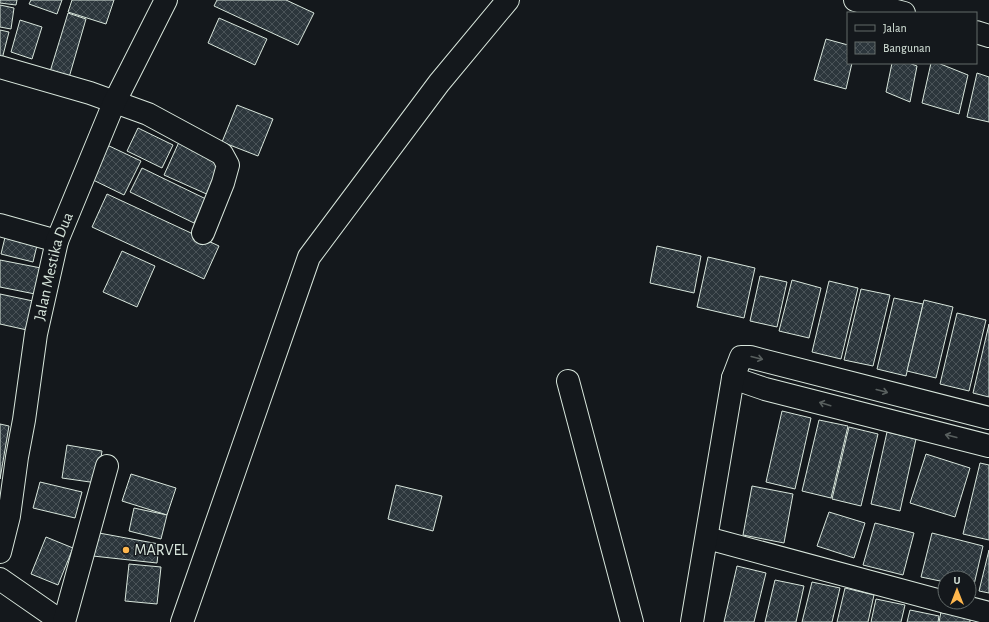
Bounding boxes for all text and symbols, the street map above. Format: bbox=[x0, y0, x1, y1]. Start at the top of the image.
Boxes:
legend bbox=[847, 12, 977, 64]
text: Jalan bbox=[883, 22, 907, 34]
text: Bangunan bbox=[883, 42, 931, 54]
street label: Jalan Mestika Dua bbox=[31, 210, 76, 322]
one-way arrow bbox=[750, 355, 763, 363]
one-way arrow bbox=[876, 388, 889, 395]
one-way arrow bbox=[819, 400, 832, 407]
one-way arrow bbox=[945, 432, 958, 440]
place label: MARVEL bbox=[134, 542, 188, 558]
marker: MARVEL bbox=[121, 545, 131, 555]
north arrow bbox=[937, 570, 977, 610]
text: U bbox=[953, 575, 961, 586]

